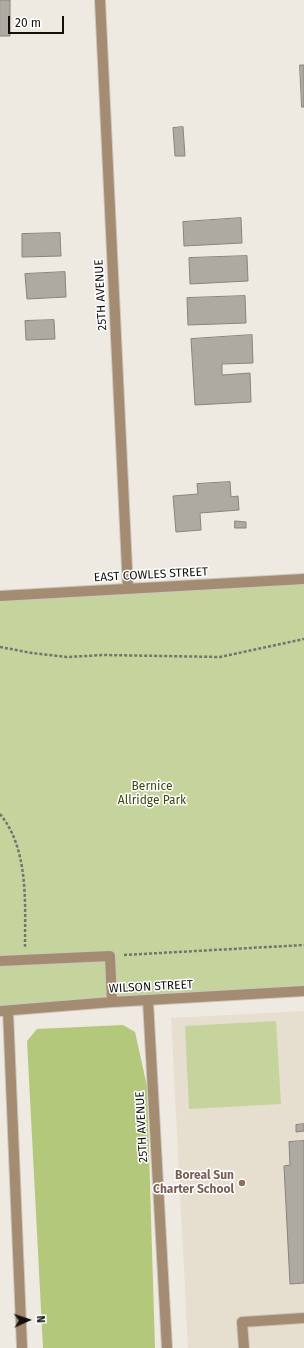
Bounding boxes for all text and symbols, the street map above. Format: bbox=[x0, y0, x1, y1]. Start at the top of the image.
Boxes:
scale bar bbox=[10, 8, 66, 34]
text: 20 m bbox=[15, 16, 41, 30]
street label: 25TH AVENUE bbox=[92, 259, 110, 331]
street label: EAST COWLES STREET bbox=[93, 565, 209, 585]
park label: Bernice Allridge Park bbox=[118, 780, 186, 808]
street label: WILSON STREET bbox=[109, 978, 193, 996]
street label: 25TH AVENUE bbox=[133, 1091, 151, 1163]
place label: Boreal Sun Charter School bbox=[153, 1169, 234, 1197]
marker: Boreal Sun Charter School bbox=[237, 1178, 247, 1188]
north arrow bbox=[8, 1300, 48, 1340]
text: N bbox=[34, 1315, 47, 1323]

